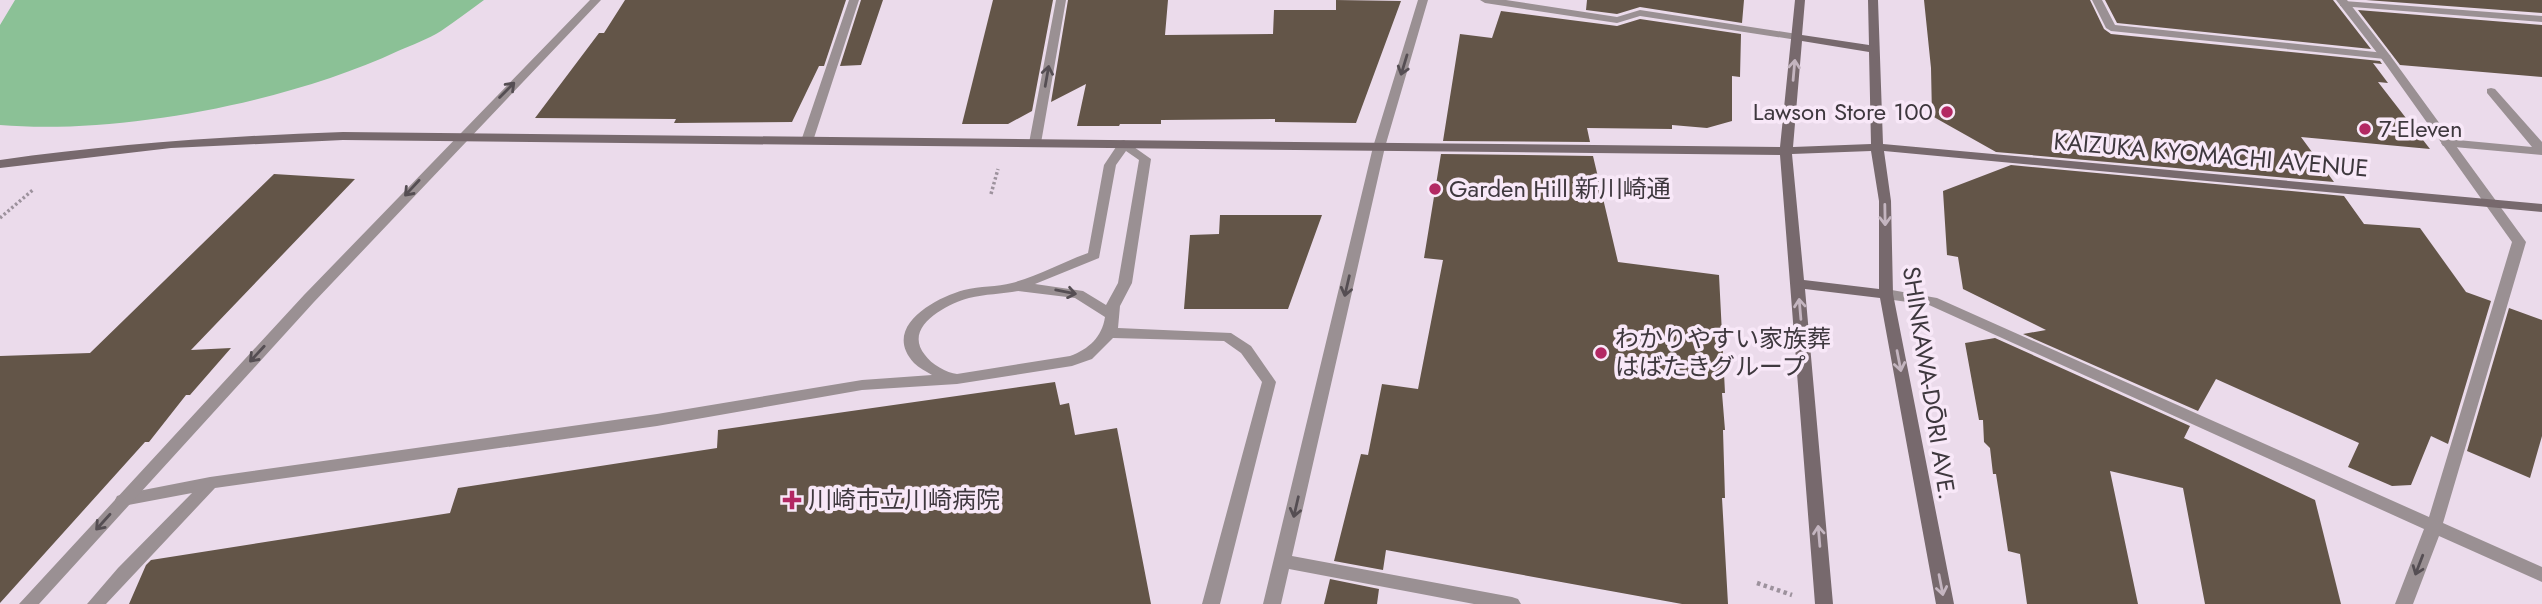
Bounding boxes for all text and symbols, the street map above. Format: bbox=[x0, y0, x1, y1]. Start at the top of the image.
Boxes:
one-way arrow bbox=[1396, 54, 1409, 76]
one-way arrow bbox=[1788, 59, 1801, 81]
one-way arrow bbox=[1041, 65, 1054, 88]
one-way arrow bbox=[498, 81, 515, 98]
place label: Lawson Store 100 bbox=[1753, 94, 1933, 129]
marker: Lawson Store 100 bbox=[1939, 104, 1955, 120]
place label: 7-Eleven bbox=[2379, 111, 2463, 146]
marker: 7-Eleven bbox=[2357, 121, 2373, 137]
street label: KAIZUKA KYOMACHI AVENUE bbox=[2052, 123, 2370, 186]
place label: Garden Hill 新川崎通 bbox=[1449, 171, 1671, 206]
one-way arrow bbox=[404, 179, 420, 197]
marker: Garden Hill 新川崎通 bbox=[1427, 181, 1443, 197]
one-way arrow bbox=[1878, 203, 1892, 226]
street label: SHINKAWA-DŌRI AVE. bbox=[1894, 264, 1965, 502]
one-way arrow bbox=[1340, 274, 1353, 297]
one-way arrow bbox=[1054, 286, 1077, 299]
one-way arrow bbox=[1793, 298, 1806, 321]
place label: わかりやすい家族葬 はばたきグループ bbox=[1615, 321, 1831, 384]
one-way arrow bbox=[248, 345, 265, 362]
marker: わかりやすい家族葬 はばたきグループ bbox=[1593, 345, 1609, 361]
one-way arrow bbox=[1893, 349, 1906, 372]
place label: 川崎市立川崎病院 bbox=[808, 482, 1000, 517]
marker: 川崎市立川崎病院 bbox=[782, 490, 802, 510]
one-way arrow bbox=[1288, 495, 1302, 518]
one-way arrow bbox=[95, 513, 111, 531]
one-way arrow bbox=[1812, 525, 1825, 548]
one-way arrow bbox=[2412, 553, 2424, 575]
one-way arrow bbox=[1935, 573, 1949, 596]

